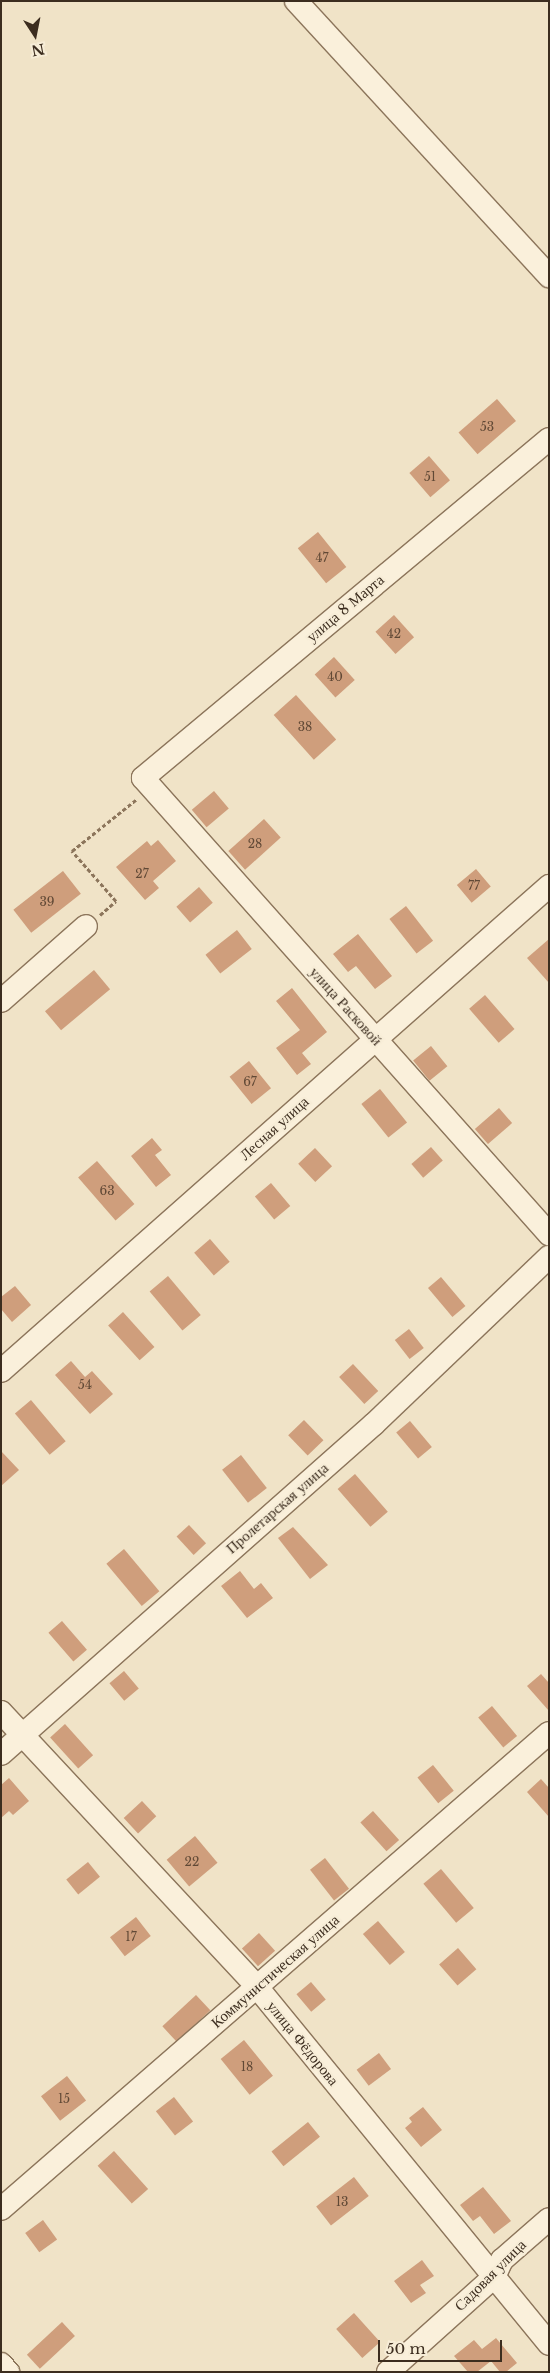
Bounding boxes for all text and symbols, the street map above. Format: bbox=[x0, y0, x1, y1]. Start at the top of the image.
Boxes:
north arrow bbox=[10, 10, 60, 60]
text: N bbox=[30, 40, 46, 60]
house number: 53 bbox=[480, 420, 494, 434]
house number: 51 bbox=[424, 470, 436, 484]
house number: 47 bbox=[315, 551, 329, 565]
street label: улица 8 Марта bbox=[303, 570, 387, 646]
house number: 42 bbox=[387, 627, 401, 641]
house number: 40 bbox=[327, 670, 343, 684]
house number: 38 bbox=[298, 720, 312, 734]
house number: 28 bbox=[248, 837, 262, 851]
house number: 27 bbox=[135, 867, 149, 881]
house number: 77 bbox=[468, 879, 480, 893]
house number: 39 bbox=[39, 895, 55, 909]
street label: улица Расковой bbox=[306, 963, 386, 1049]
house number: 67 bbox=[243, 1075, 257, 1089]
street label: Лесная улица bbox=[236, 1092, 312, 1164]
house number: 63 bbox=[99, 1184, 115, 1198]
house number: 54 bbox=[78, 1378, 92, 1392]
street label: Пролетарская улица bbox=[222, 1459, 332, 1557]
house number: 22 bbox=[185, 1855, 199, 1869]
street label: Коммунистическая улица bbox=[207, 1911, 343, 2031]
house number: 17 bbox=[125, 1930, 137, 1944]
street label: улица Фёдорова bbox=[263, 1997, 343, 2089]
house number: 18 bbox=[241, 2060, 253, 2074]
house number: 15 bbox=[58, 2092, 70, 2106]
house number: 13 bbox=[336, 2195, 348, 2209]
street label: Садовая улица bbox=[451, 2236, 529, 2314]
scale bar bbox=[380, 2330, 504, 2362]
text: 50 m bbox=[386, 2339, 426, 2358]

